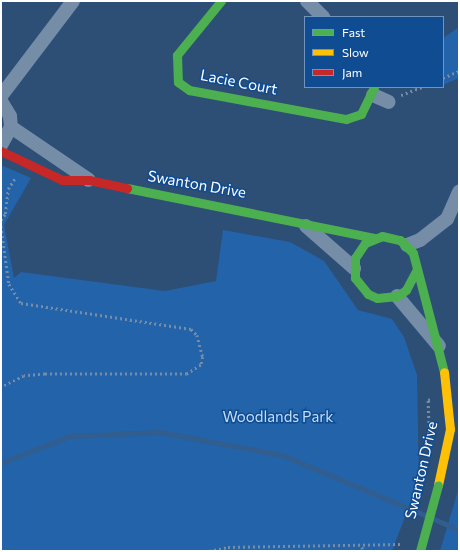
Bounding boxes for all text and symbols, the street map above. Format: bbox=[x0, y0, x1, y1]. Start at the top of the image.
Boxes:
legend bbox=[304, 16, 444, 88]
text: Fast bbox=[342, 25, 365, 39]
text: Slow bbox=[342, 45, 369, 59]
text: Jam bbox=[342, 65, 362, 79]
street label: Lacie Court bbox=[199, 66, 279, 98]
street label: Swanton Drive bbox=[146, 167, 248, 201]
park label: Woodlands Park bbox=[223, 408, 333, 426]
street label: Swanton Drive bbox=[401, 420, 441, 520]

